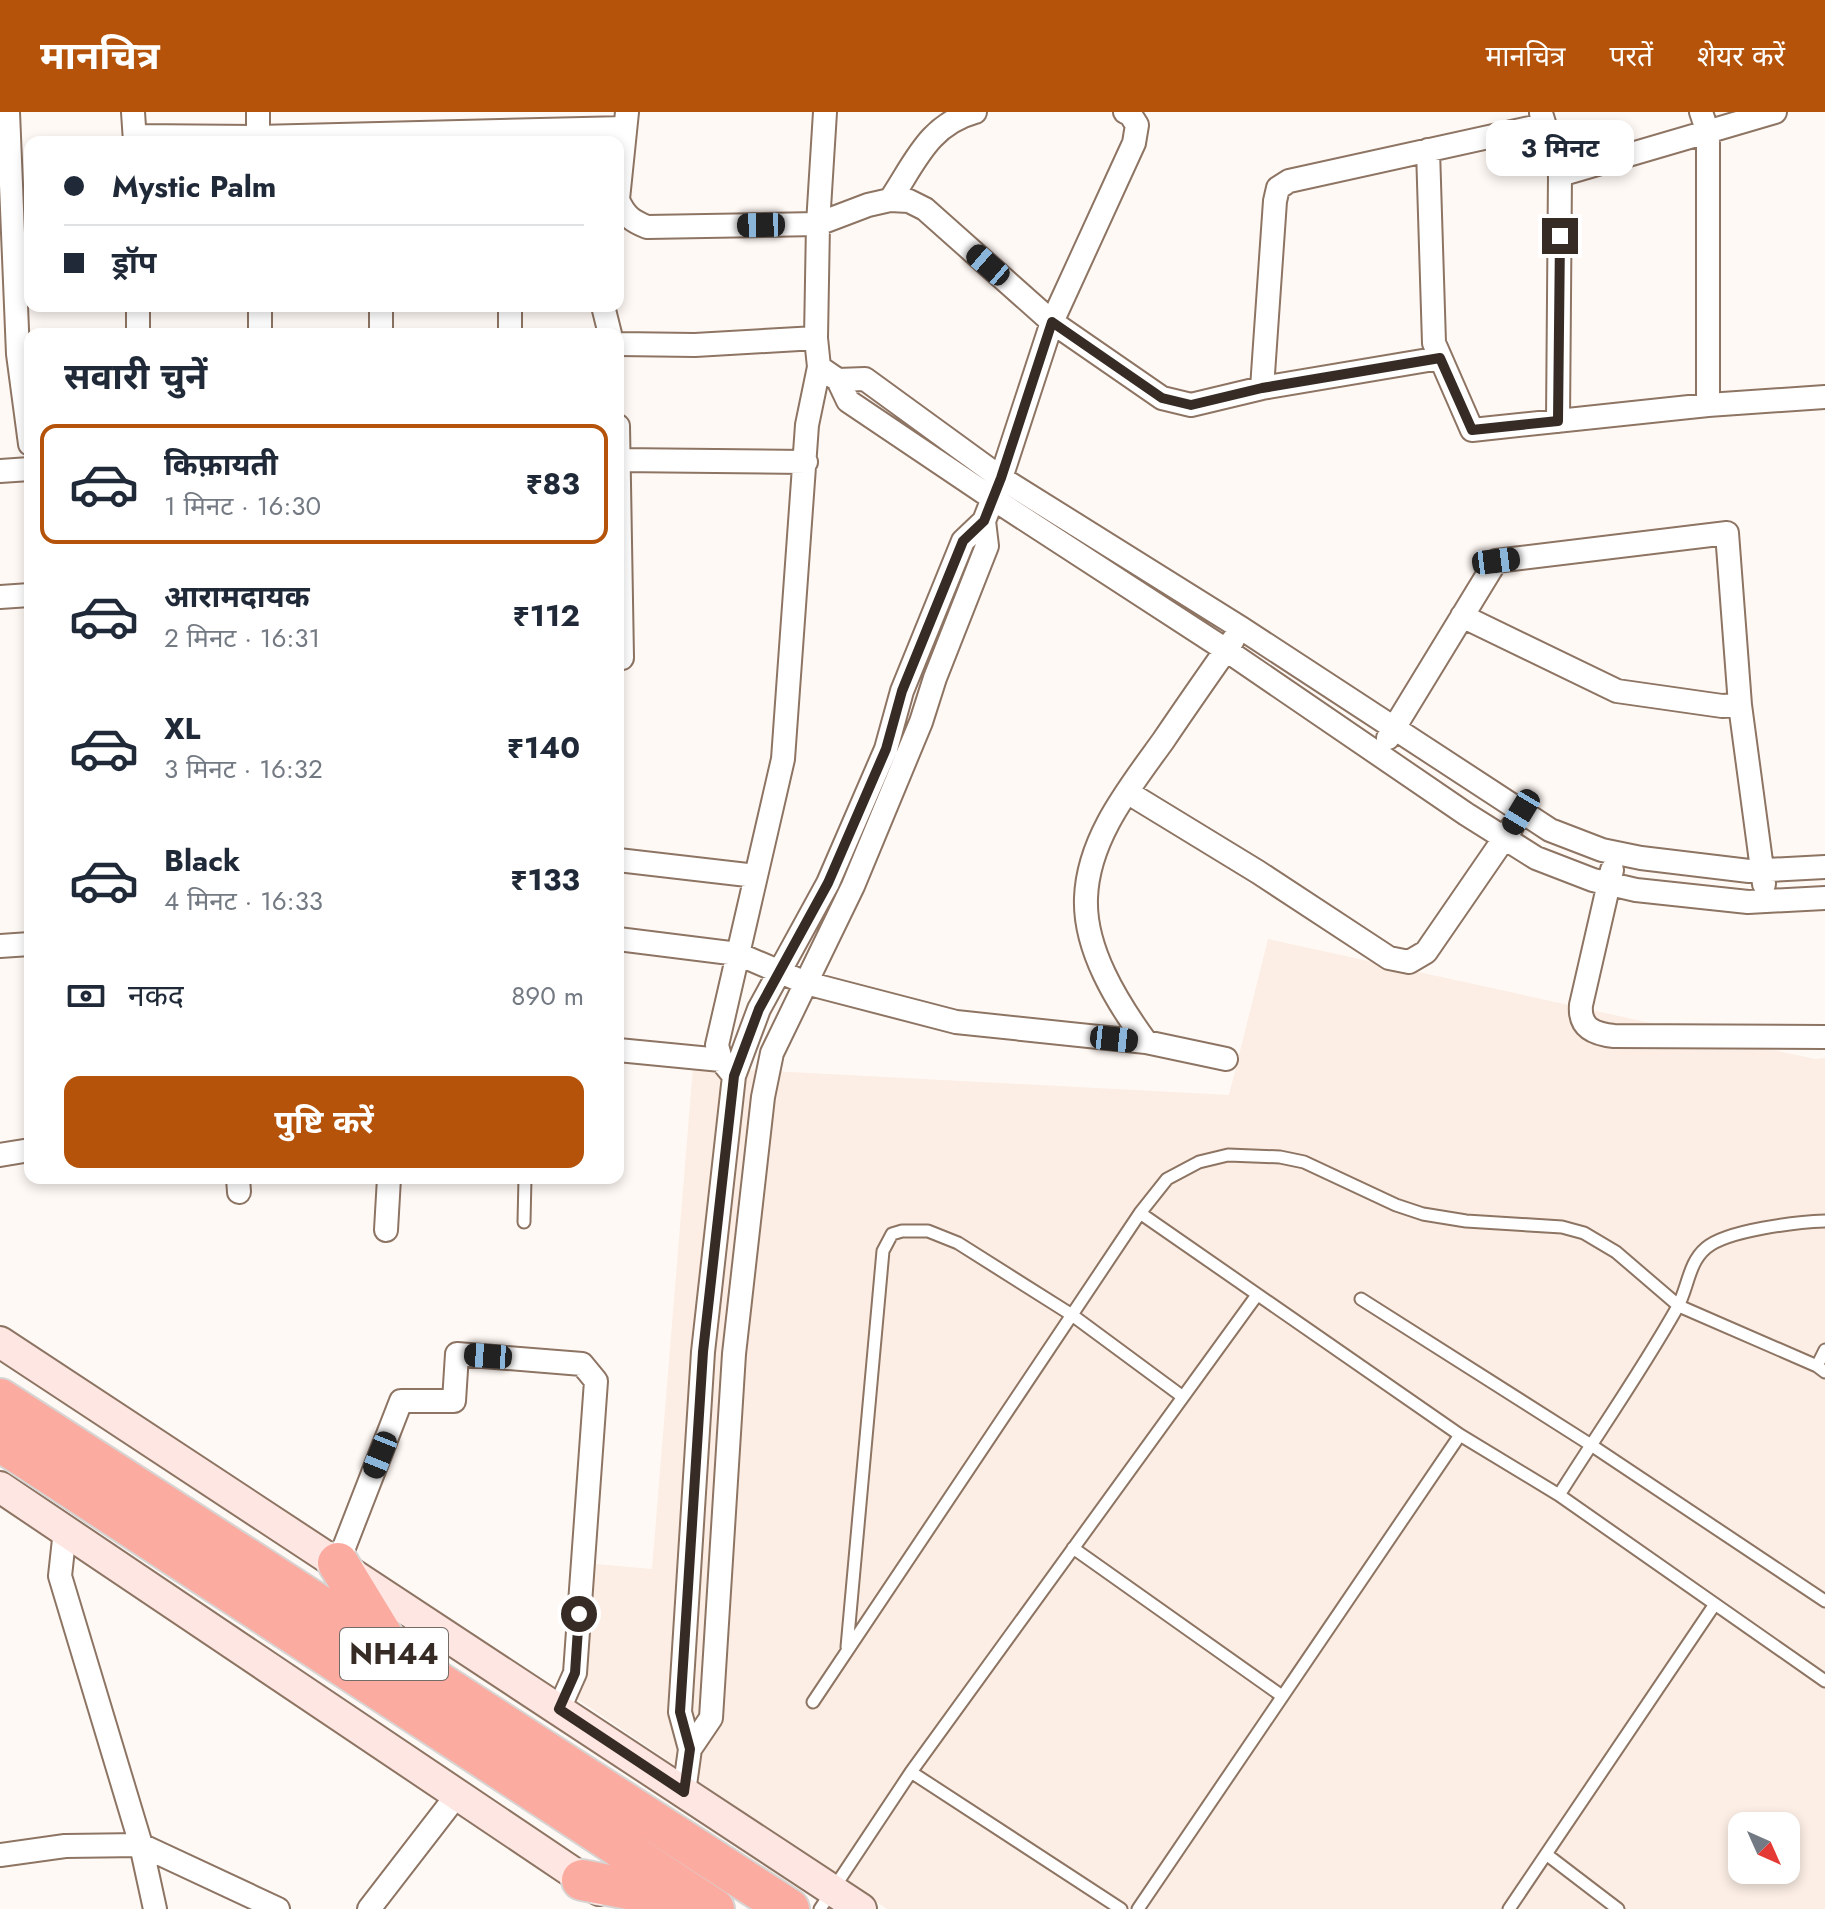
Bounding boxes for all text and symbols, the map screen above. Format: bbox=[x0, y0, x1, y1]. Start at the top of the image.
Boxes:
text: मानचित्र bbox=[40, 28, 160, 83]
text: मानचित्र bbox=[1486, 36, 1566, 77]
text: परतें bbox=[1610, 36, 1653, 77]
text: शेयर करें bbox=[1697, 36, 1785, 77]
callout: 3 मिनट bbox=[1486, 120, 1634, 176]
text: 3 मिनट bbox=[1521, 129, 1599, 167]
text: Mystic Palm bbox=[112, 165, 276, 208]
car bbox=[737, 213, 785, 237]
route end bbox=[1542, 218, 1578, 254]
car bbox=[962, 240, 1014, 290]
text: ड्रॉप bbox=[112, 241, 156, 284]
text: सवारी चुनें bbox=[64, 350, 207, 402]
text: किफ़ायती bbox=[164, 443, 278, 486]
icon: car bbox=[68, 448, 140, 520]
text: ₹83 bbox=[525, 462, 580, 505]
text: 1 मिनट · 16:30 bbox=[164, 487, 321, 525]
car bbox=[1471, 546, 1521, 576]
text: आरामदायक bbox=[164, 575, 310, 618]
icon: car bbox=[68, 580, 140, 652]
text: ₹112 bbox=[513, 594, 580, 637]
text: 2 मिनट · 16:31 bbox=[164, 619, 320, 657]
text: XL bbox=[164, 707, 200, 750]
icon: car bbox=[68, 712, 140, 784]
text: ₹140 bbox=[507, 726, 580, 769]
text: 3 मिनट · 16:32 bbox=[164, 750, 323, 788]
car bbox=[1498, 785, 1544, 839]
text: Black bbox=[164, 839, 240, 882]
icon: car bbox=[68, 844, 140, 916]
text: ₹133 bbox=[510, 858, 580, 901]
text: 4 मिनट · 16:33 bbox=[164, 882, 323, 920]
icon: cash bbox=[64, 974, 108, 1018]
text: नकद bbox=[128, 974, 184, 1017]
text: 890 m bbox=[511, 977, 584, 1015]
car bbox=[1089, 1025, 1139, 1053]
button: पुष्टि करें bbox=[64, 1076, 584, 1168]
car bbox=[463, 1342, 513, 1370]
car bbox=[360, 1428, 400, 1482]
route start bbox=[561, 1596, 597, 1632]
road number: NH44 bbox=[340, 1628, 448, 1680]
north arrow bbox=[1728, 1812, 1800, 1884]
map controls bbox=[1728, 1812, 1800, 1884]

